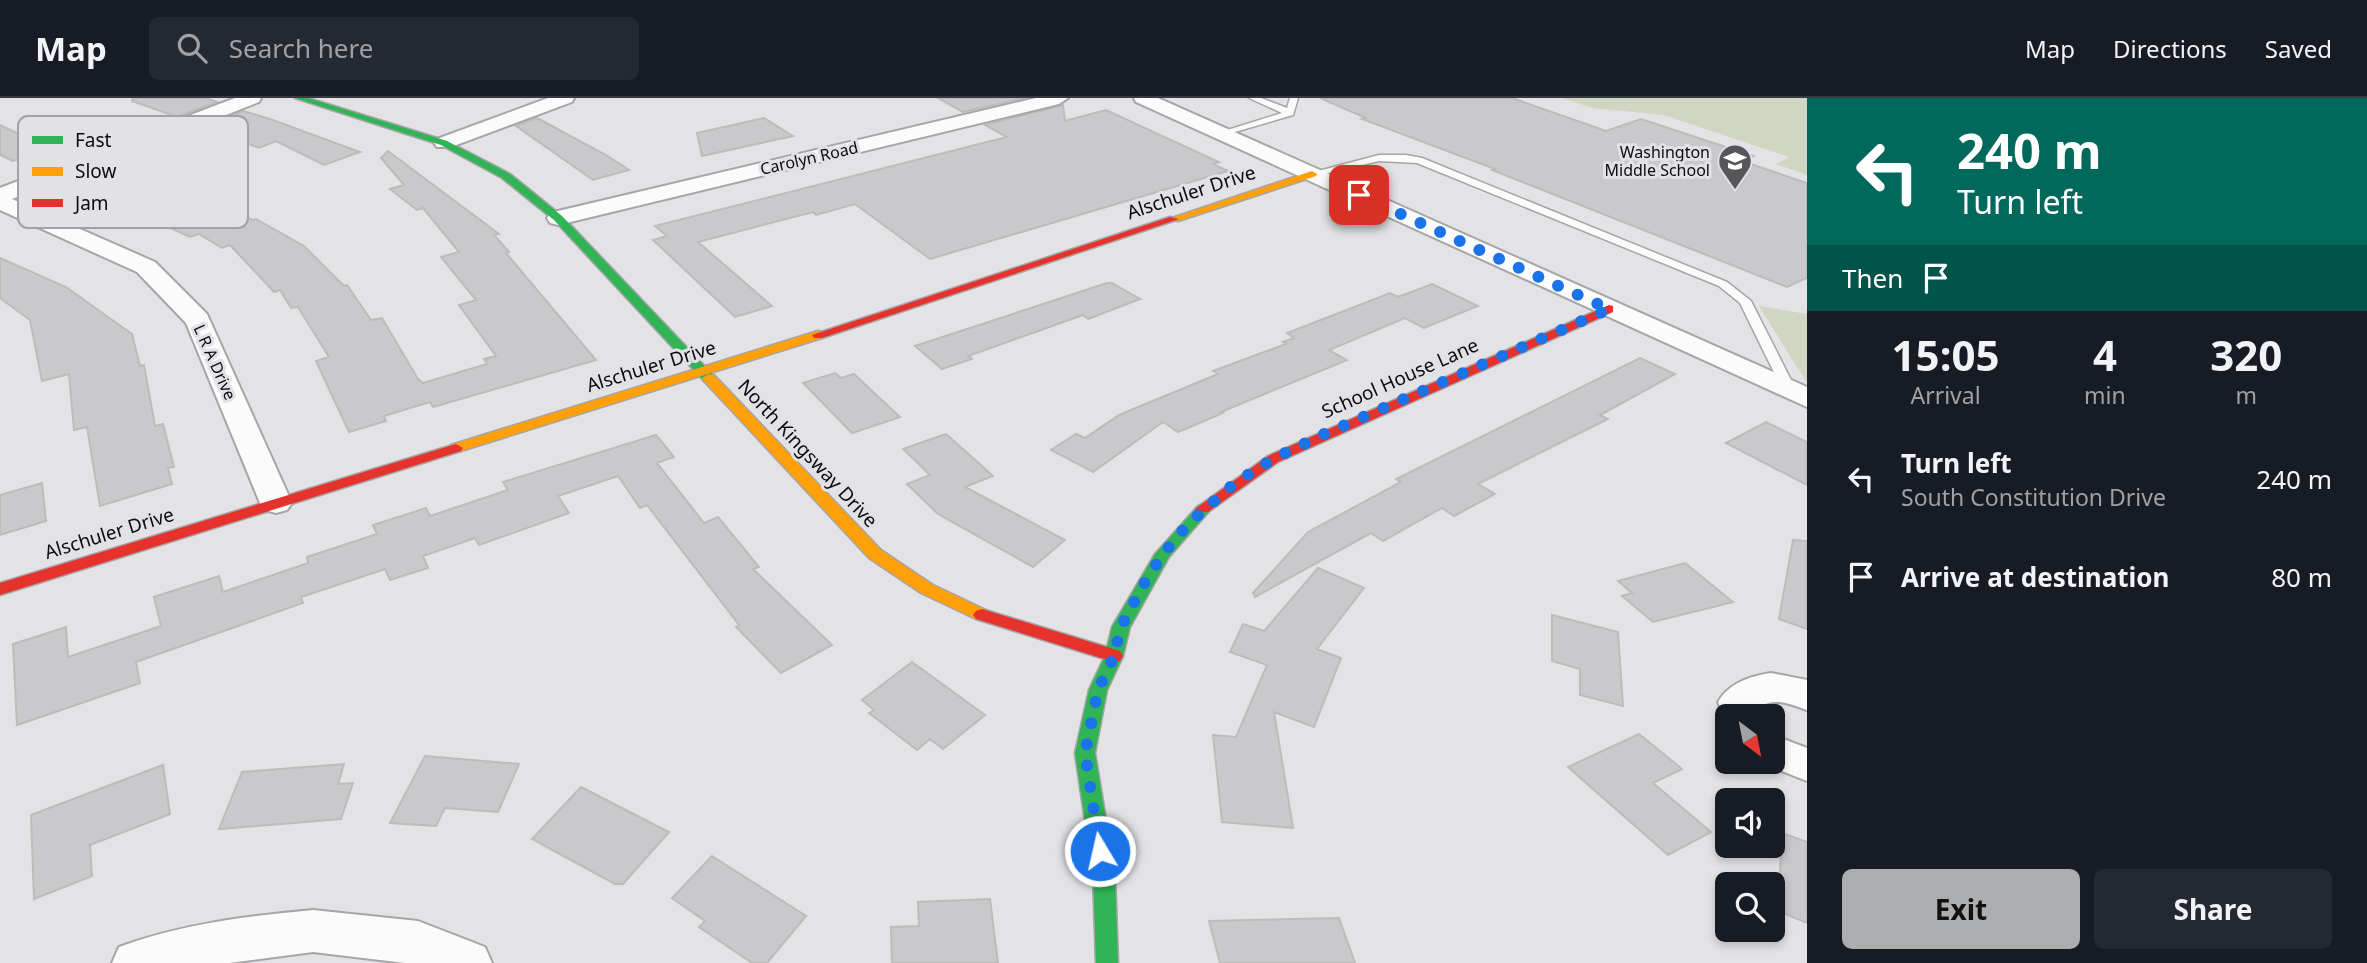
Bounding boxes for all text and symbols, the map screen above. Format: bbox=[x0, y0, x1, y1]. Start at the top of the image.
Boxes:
search box bbox=[149, 17, 639, 80]
text: Map bbox=[35, 26, 107, 71]
icon: search bbox=[173, 29, 211, 67]
text: Search here bbox=[229, 30, 373, 66]
text: Map bbox=[2025, 32, 2075, 65]
text: Directions bbox=[2113, 32, 2227, 65]
text: Saved bbox=[2265, 32, 2332, 65]
legend bbox=[18, 116, 248, 228]
text: 240 m bbox=[1957, 117, 2102, 183]
icon: left bbox=[1842, 126, 1933, 217]
text: Fast bbox=[75, 127, 112, 153]
street label: Carolyn Road bbox=[758, 136, 860, 180]
place label: Washington Middle School bbox=[1605, 141, 1710, 181]
school or university icon: Washington Middle School bbox=[1716, 142, 1754, 191]
text: Slow bbox=[75, 158, 116, 184]
street label: Alschuler Drive bbox=[1123, 159, 1259, 225]
pin bbox=[1329, 165, 1389, 225]
icon: arrive bbox=[1340, 176, 1378, 214]
text: Turn left bbox=[1957, 180, 2083, 223]
text: Jam bbox=[73, 190, 109, 216]
icon: arrive bbox=[1917, 259, 1955, 297]
text: Then bbox=[1842, 260, 1903, 296]
street label: L R A Drive bbox=[189, 321, 241, 403]
text: 15:05 bbox=[1892, 326, 1999, 383]
text: 4 bbox=[2093, 326, 2117, 383]
text: 320 bbox=[2210, 326, 2282, 383]
street label: School House Lane bbox=[1317, 332, 1483, 424]
street label: Alschuler Drive bbox=[583, 334, 719, 398]
street label: North Kingsway Drive bbox=[732, 373, 884, 533]
text: Arrival bbox=[1910, 379, 1981, 411]
text: min bbox=[2084, 379, 2126, 411]
text: m bbox=[2236, 379, 2257, 411]
text: Turn left bbox=[1901, 445, 2012, 481]
icon: left bbox=[1842, 460, 1880, 498]
text: 240 m bbox=[2256, 461, 2332, 497]
text: South Constitution Drive bbox=[1901, 481, 2166, 513]
street label: Alschuler Drive bbox=[41, 501, 177, 565]
icon: arrive bbox=[1842, 558, 1880, 596]
text: Arrive at destination bbox=[1901, 559, 2170, 595]
text: 80 m bbox=[2271, 559, 2332, 595]
north arrow bbox=[1715, 704, 1785, 774]
map controls bbox=[1715, 704, 1785, 942]
button: sound bbox=[1715, 788, 1785, 858]
position arrow bbox=[1063, 814, 1137, 888]
button: Exit bbox=[1842, 869, 2080, 949]
button: Share bbox=[2094, 869, 2332, 949]
button: search bbox=[1715, 872, 1785, 942]

